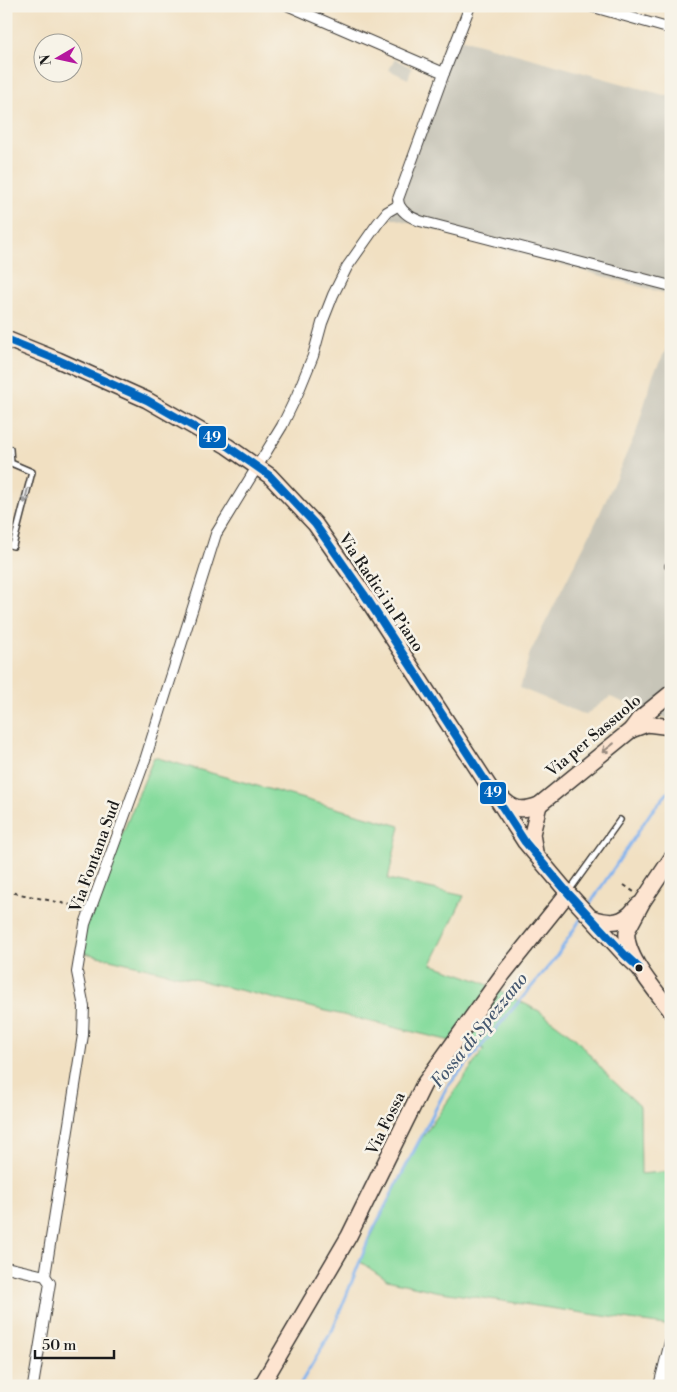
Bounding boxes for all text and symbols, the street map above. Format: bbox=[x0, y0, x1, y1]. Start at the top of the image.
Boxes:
north arrow bbox=[32, 32, 82, 82]
text: N bbox=[36, 53, 56, 67]
line badge: 49 bbox=[198, 425, 227, 449]
text: 49 bbox=[203, 429, 221, 447]
one-way arrow bbox=[21, 487, 30, 503]
street label: Via Radici in Piano bbox=[334, 529, 428, 656]
street label: Via per Sassuolo bbox=[541, 690, 645, 782]
one-way arrow bbox=[602, 742, 615, 753]
line badge: 49 bbox=[479, 781, 507, 805]
text: 49 bbox=[484, 784, 502, 802]
street label: Via Fontana Sud bbox=[65, 798, 124, 916]
unlabelled marker bbox=[634, 963, 644, 973]
water label: Fossa di Spezzano bbox=[426, 968, 533, 1093]
street label: Via Fossa bbox=[362, 1088, 410, 1159]
scale bar bbox=[35, 1327, 114, 1359]
text: 50 m bbox=[42, 1336, 76, 1355]

